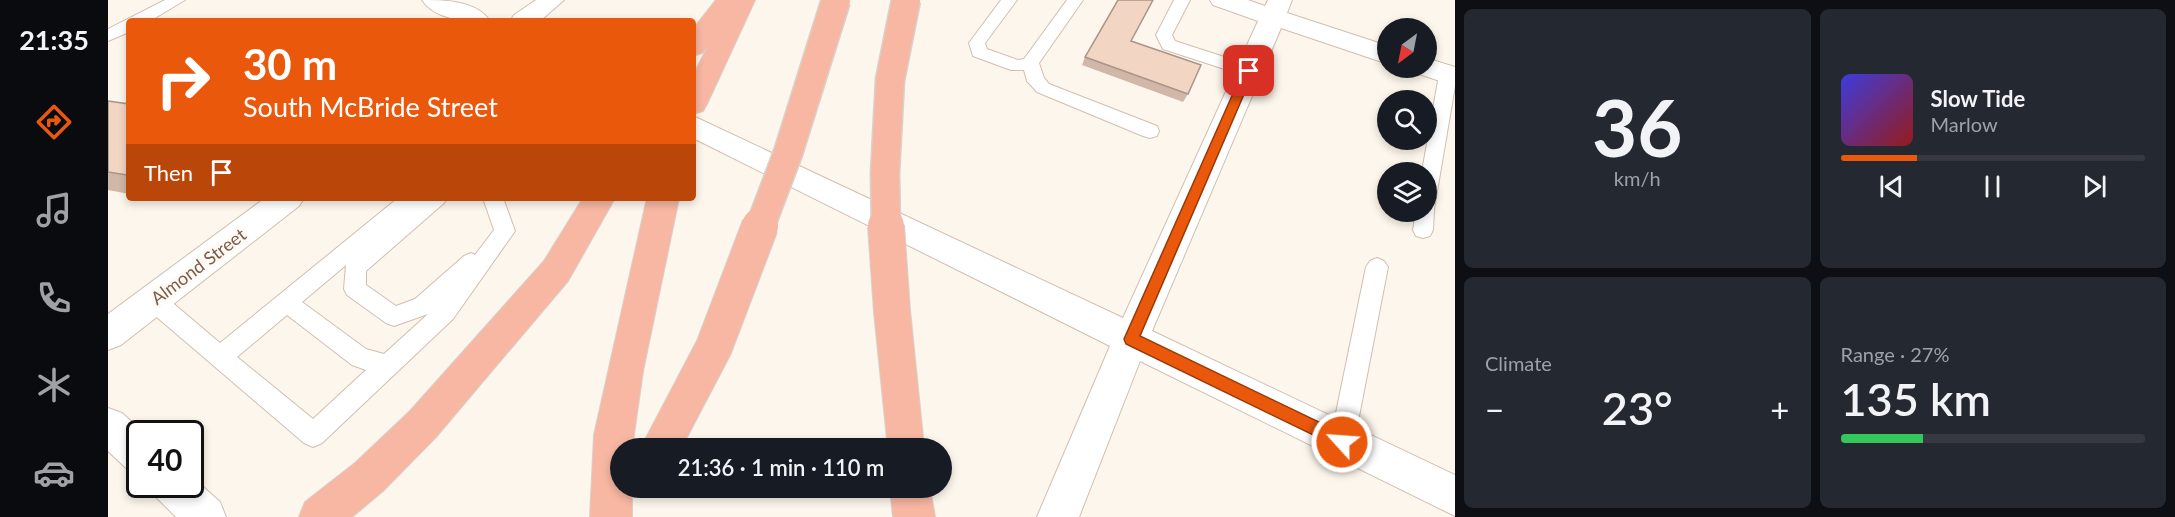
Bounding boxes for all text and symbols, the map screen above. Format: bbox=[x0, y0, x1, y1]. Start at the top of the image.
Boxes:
north arrow bbox=[1377, 18, 1437, 78]
map controls bbox=[1377, 18, 1437, 222]
text: 21:35 bbox=[19, 23, 89, 56]
text: 30 m bbox=[243, 39, 337, 89]
icon: right bbox=[144, 42, 222, 120]
pin bbox=[1223, 45, 1274, 96]
icon: arrive bbox=[1232, 54, 1265, 87]
text: 36 bbox=[1592, 80, 1682, 174]
text: Slow Tide bbox=[1931, 85, 2025, 112]
text: South McBride Street bbox=[243, 90, 498, 123]
button: search bbox=[1377, 90, 1437, 150]
icon: directions bbox=[33, 101, 75, 143]
text: Marlow bbox=[1931, 112, 1998, 136]
icon: arrive bbox=[205, 156, 238, 189]
text: Then bbox=[144, 159, 193, 186]
button: layers bbox=[1377, 162, 1437, 222]
text: km/h bbox=[1614, 166, 1661, 190]
icon: previous bbox=[1875, 170, 1908, 203]
icon: pause bbox=[1976, 170, 2009, 203]
icon: next bbox=[2078, 170, 2111, 203]
icon: music bbox=[33, 189, 75, 231]
street label: Almond Street bbox=[146, 223, 250, 309]
icon: phone bbox=[33, 277, 75, 319]
text: Range · 27% bbox=[1841, 342, 1949, 366]
text: Climate bbox=[1485, 351, 1552, 375]
icon: climate bbox=[33, 364, 75, 406]
text: 135 km bbox=[1841, 372, 1991, 426]
text: 23° bbox=[1602, 381, 1673, 435]
text: − bbox=[1485, 389, 1504, 429]
text: + bbox=[1770, 389, 1789, 429]
position arrow bbox=[1310, 410, 1374, 474]
speed limit sign: 40 bbox=[126, 420, 204, 498]
icon: car bbox=[33, 452, 75, 494]
text: 21:36 · 1 min · 110 m bbox=[678, 454, 884, 481]

